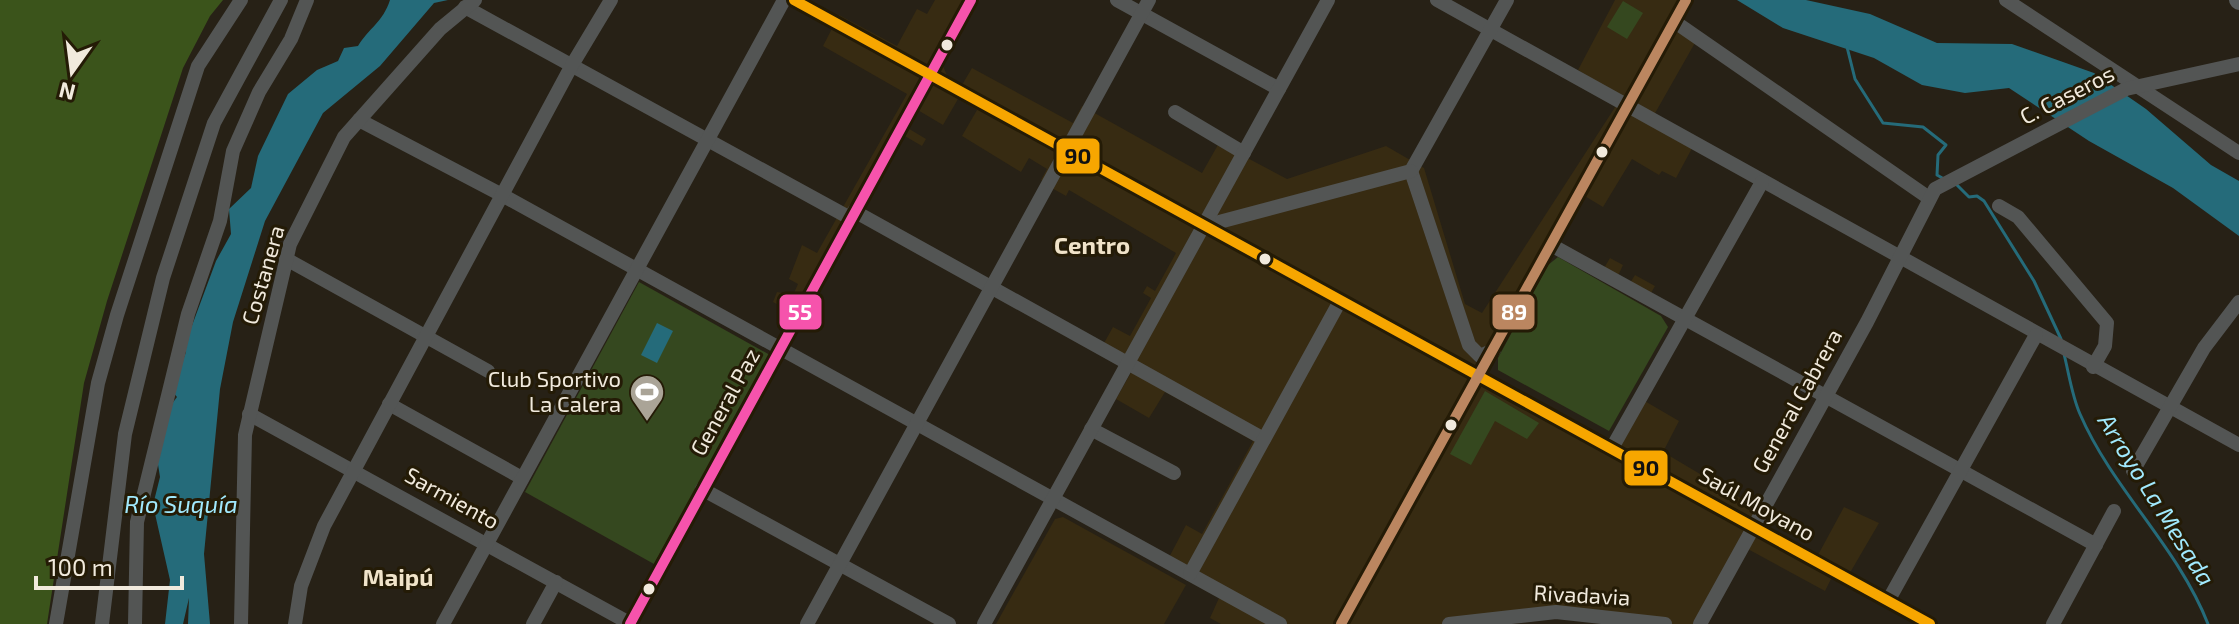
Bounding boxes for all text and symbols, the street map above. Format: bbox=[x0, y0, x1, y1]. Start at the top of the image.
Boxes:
north arrow bbox=[32, 32, 112, 112]
unlabelled marker bbox=[939, 37, 955, 53]
street label: C. Caseros bbox=[2015, 59, 2118, 129]
text: N bbox=[56, 78, 78, 107]
line badge: 90 bbox=[1055, 137, 1101, 175]
text: 90 bbox=[1065, 142, 1091, 168]
unlabelled marker bbox=[1594, 144, 1610, 160]
street label: Costanera bbox=[235, 222, 289, 327]
district label: Centro bbox=[1054, 230, 1130, 259]
unlabelled marker bbox=[1257, 251, 1273, 267]
line badge: 55 bbox=[778, 293, 823, 331]
line badge: 89 bbox=[1491, 293, 1536, 331]
text: 55 bbox=[788, 298, 812, 324]
text: 89 bbox=[1501, 298, 1527, 324]
street label: General Cabrera bbox=[1746, 324, 1846, 477]
street label: General Paz bbox=[684, 344, 764, 460]
place label: Club Sportivo La Calera bbox=[488, 365, 621, 416]
sports icon: Club Sportivo La Calera bbox=[628, 373, 666, 423]
water label: Arroyo La Mesada bbox=[2092, 407, 2222, 591]
unlabelled marker bbox=[1443, 417, 1459, 433]
line badge: 90 bbox=[1623, 449, 1669, 487]
text: 90 bbox=[1633, 454, 1659, 480]
street label: Sarmiento bbox=[401, 461, 504, 534]
street label: Saúl Moyano bbox=[1695, 461, 1820, 546]
water label: Río Suquía bbox=[124, 489, 238, 518]
scale bar bbox=[36, 540, 182, 590]
text: 100 m bbox=[48, 552, 113, 581]
district label: Maipú bbox=[363, 562, 433, 591]
street label: Rivadavia bbox=[1533, 578, 1631, 610]
unlabelled marker bbox=[641, 581, 657, 597]

